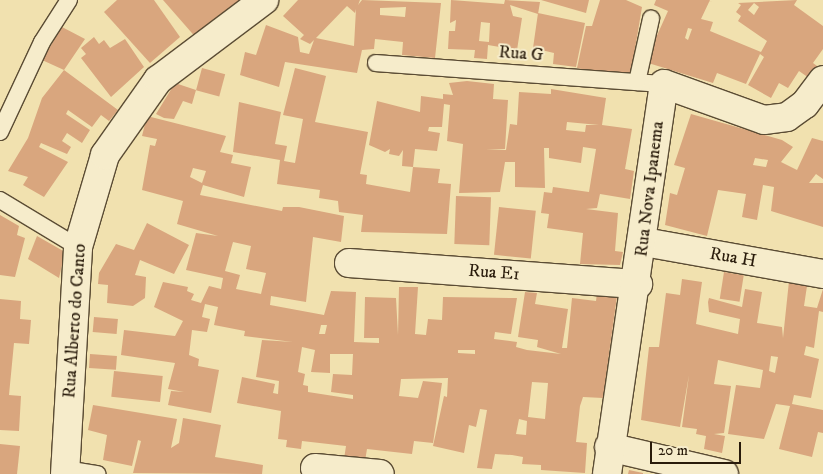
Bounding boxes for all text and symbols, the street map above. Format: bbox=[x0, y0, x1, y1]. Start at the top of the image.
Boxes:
street label: Rua G bbox=[498, 42, 544, 66]
street label: Rua Nova Ipanema bbox=[631, 120, 669, 258]
street label: Rua Alberto do Canto bbox=[59, 243, 91, 399]
street label: Rua H bbox=[708, 243, 758, 273]
street label: Rua E1 bbox=[468, 260, 520, 286]
scale bar bbox=[653, 432, 744, 464]
text: 20 m bbox=[658, 441, 688, 460]

